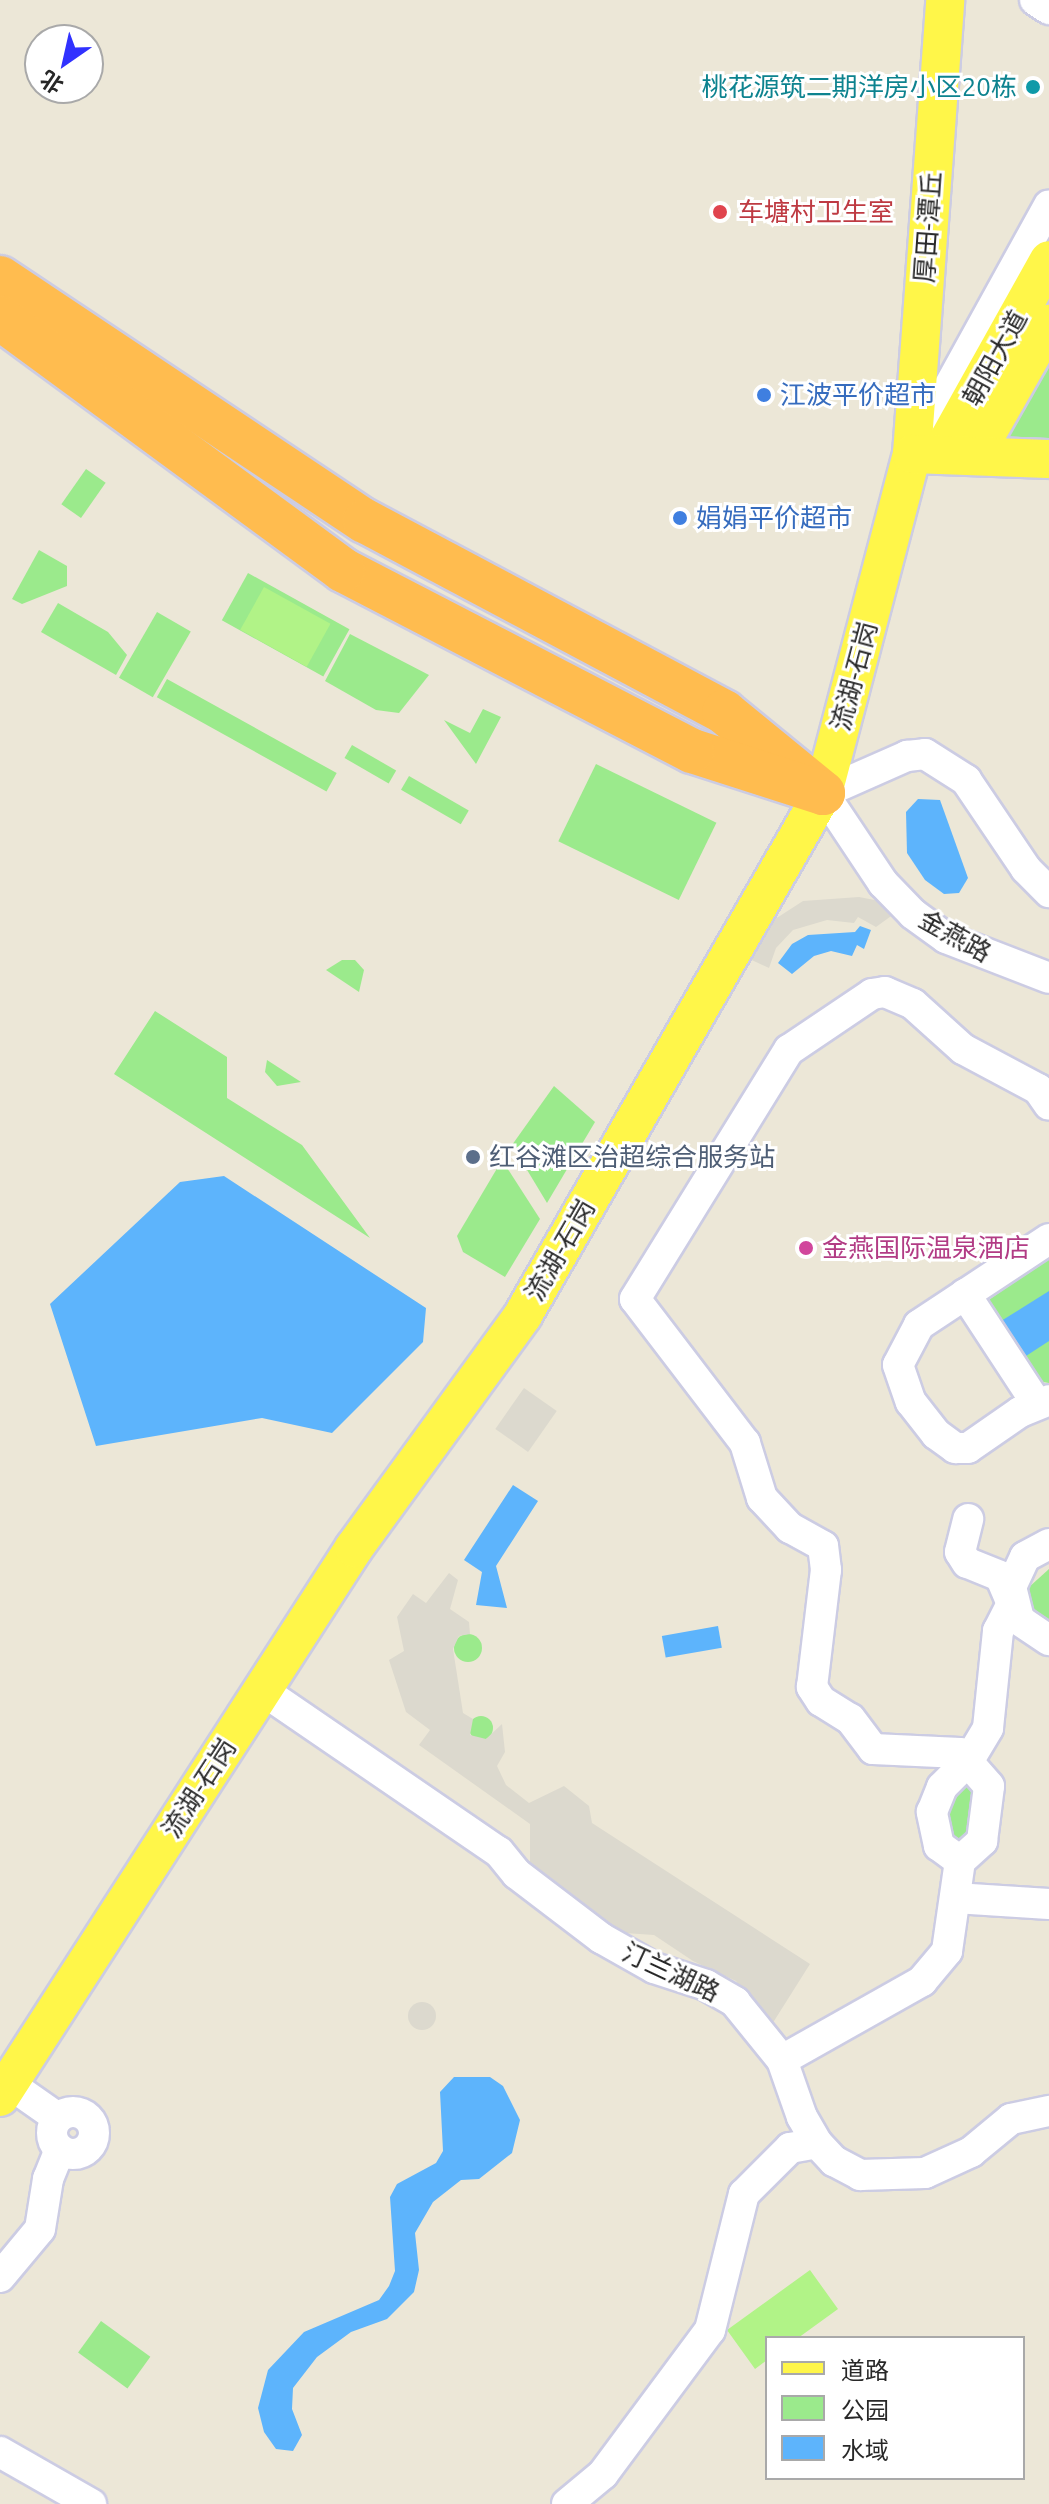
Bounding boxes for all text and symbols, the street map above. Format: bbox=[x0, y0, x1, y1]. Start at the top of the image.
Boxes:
north arrow bbox=[24, 24, 104, 104]
text: 北 bbox=[35, 66, 68, 99]
place label: 桃花源筑二期洋房小区20栋 bbox=[702, 71, 1017, 103]
marker: 桃花源筑二期洋房小区20栋 bbox=[1024, 78, 1042, 96]
street label: 厚田-潭丘 bbox=[909, 170, 947, 284]
place label: 车塘村卫生室 bbox=[738, 196, 894, 228]
marker: 车塘村卫生室 bbox=[709, 201, 731, 223]
street label: 朝阳大道 bbox=[956, 305, 1034, 411]
place label: 江波平价超市 bbox=[780, 379, 936, 411]
marker: 江波平价超市 bbox=[755, 386, 773, 404]
place label: 娟娟平价超市 bbox=[696, 502, 852, 534]
marker: 娟娟平价超市 bbox=[671, 509, 689, 527]
street label: 流湖-石岗 bbox=[825, 618, 883, 734]
street label: 金燕路 bbox=[913, 903, 997, 969]
place label: 红谷滩区治超综合服务站 bbox=[489, 1141, 775, 1173]
marker: 红谷滩区治超综合服务站 bbox=[464, 1148, 482, 1166]
street label: 流湖-石岗 bbox=[519, 1194, 601, 1306]
place label: 金燕国际温泉酒店 bbox=[822, 1232, 1030, 1264]
marker: 金燕国际温泉酒店 bbox=[797, 1239, 815, 1257]
street label: 流湖-石岗 bbox=[156, 1733, 242, 1843]
street label: 汀兰湖路 bbox=[617, 1936, 725, 2008]
legend bbox=[765, 2336, 1025, 2480]
text: 道路 bbox=[841, 2357, 889, 2384]
text: 公园 bbox=[841, 2397, 889, 2424]
text: 水域 bbox=[841, 2437, 889, 2464]

